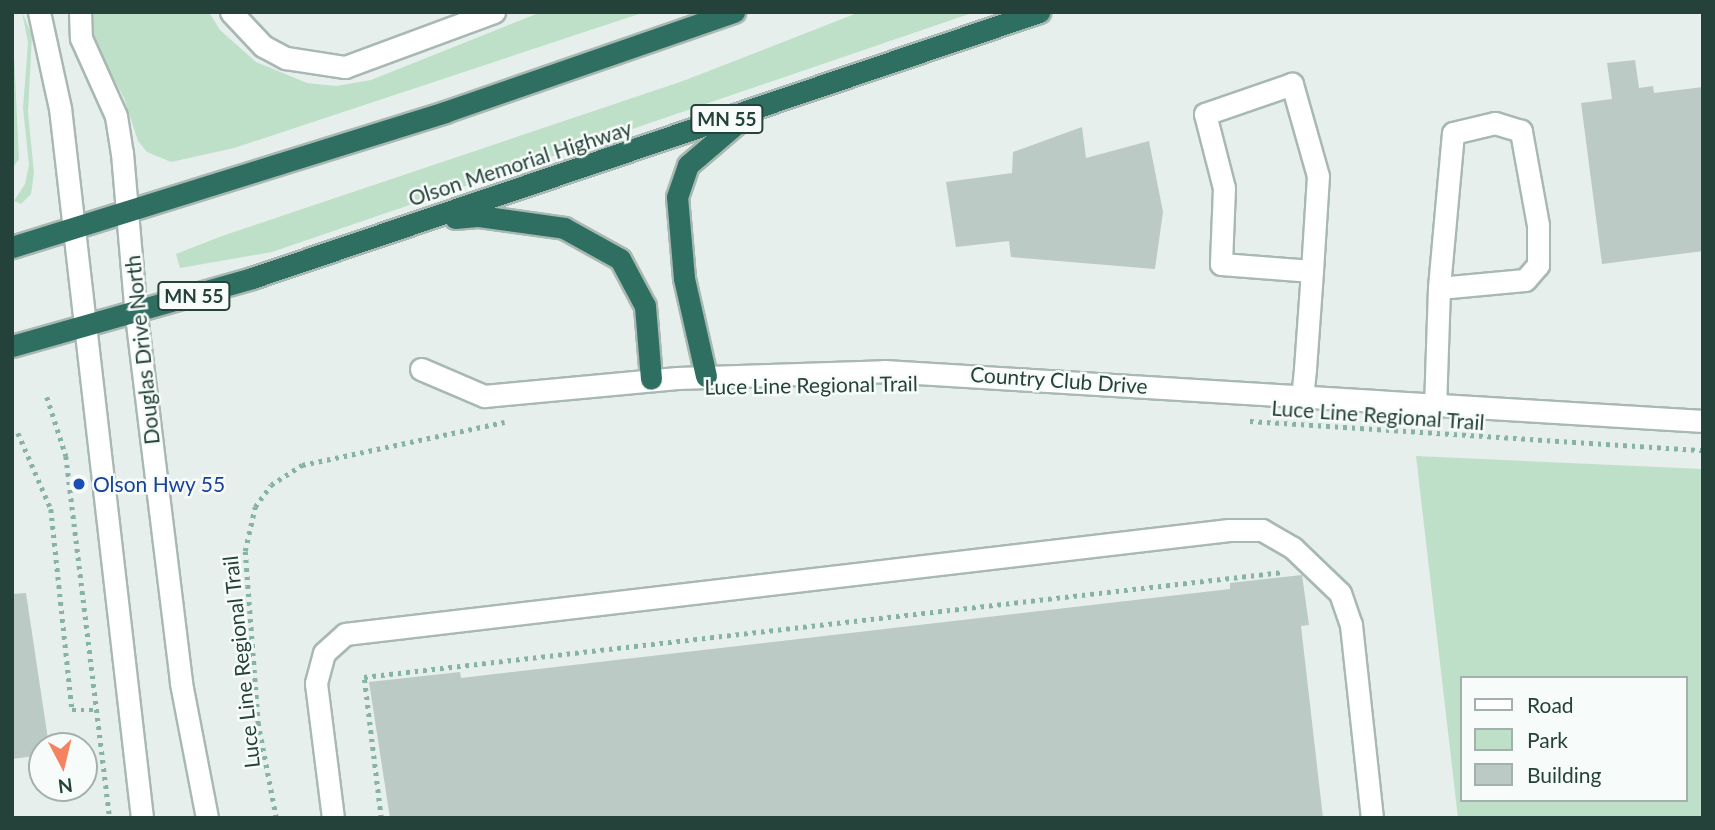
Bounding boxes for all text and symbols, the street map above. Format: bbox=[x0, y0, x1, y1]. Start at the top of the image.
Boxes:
road number: MN 55 bbox=[690, 104, 764, 134]
street label: Olson Memorial Highway bbox=[405, 115, 635, 211]
street label: Douglas Drive North bbox=[120, 254, 164, 446]
road number: MN 55 bbox=[157, 280, 231, 312]
street label: Country Club Drive bbox=[969, 361, 1149, 399]
street label: Luce Line Regional Trail bbox=[704, 371, 918, 399]
street label: Luce Line Regional Trail bbox=[1270, 395, 1486, 435]
place label: Olson Hwy 55 bbox=[93, 471, 226, 497]
marker: Olson Hwy 55 bbox=[71, 476, 87, 492]
street label: Luce Line Regional Trail bbox=[217, 554, 265, 770]
legend bbox=[1460, 676, 1687, 802]
text: Road bbox=[1527, 692, 1574, 717]
text: Park bbox=[1527, 727, 1568, 752]
north arrow bbox=[28, 732, 98, 802]
text: Building bbox=[1527, 762, 1602, 787]
text: N bbox=[57, 774, 74, 799]

